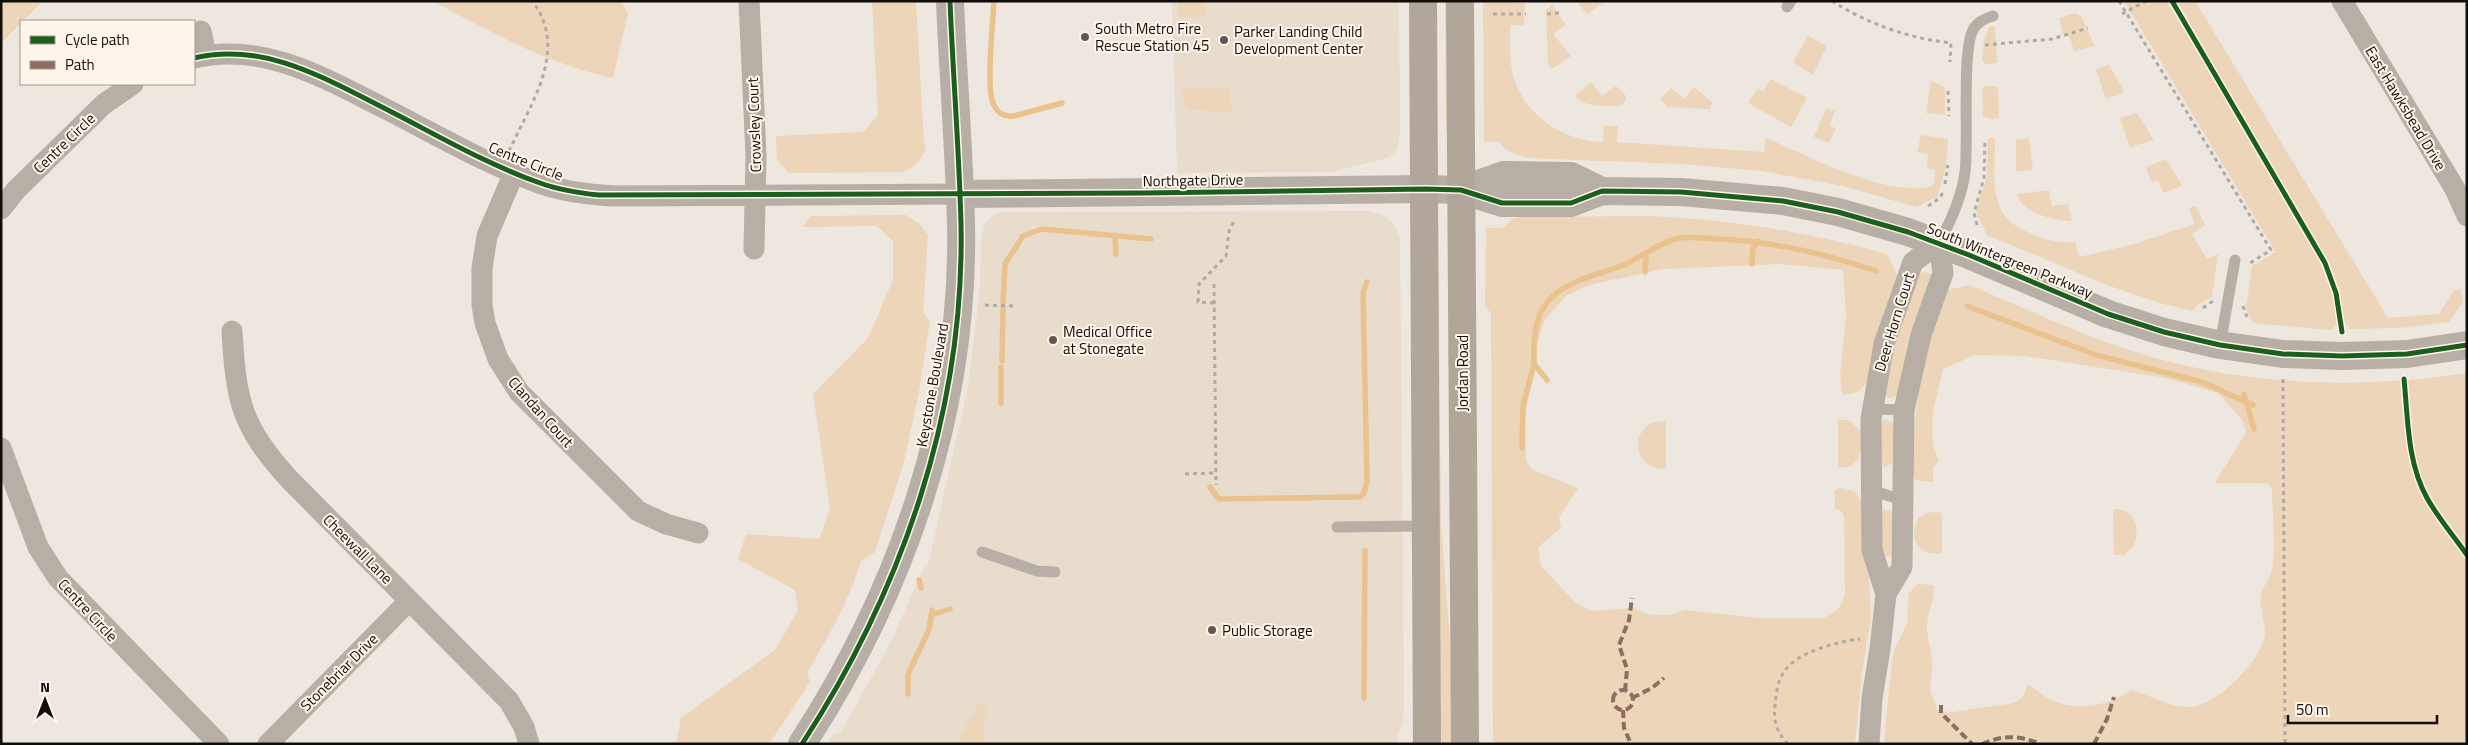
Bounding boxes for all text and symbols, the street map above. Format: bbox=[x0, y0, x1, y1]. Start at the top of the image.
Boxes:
place label: South Metro Fire Rescue Station 45 bbox=[1095, 17, 1209, 57]
legend bbox=[20, 20, 195, 85]
place label: Parker Landing Child Development Center bbox=[1234, 20, 1363, 60]
text: Cycle path bbox=[65, 28, 130, 51]
marker: South Metro Fire Rescue Station 45 bbox=[1079, 31, 1091, 43]
marker: Parker Landing Child Development Center bbox=[1218, 34, 1230, 46]
street label: East Hawksbead Drive bbox=[2360, 41, 2452, 175]
text: Path bbox=[65, 53, 95, 76]
street label: Crowsley Court bbox=[741, 76, 767, 173]
street label: Centre Circle bbox=[28, 107, 100, 179]
street label: Centre Circle bbox=[485, 136, 567, 186]
street label: Northgate Drive bbox=[1142, 168, 1244, 192]
street label: South Wintergreen Parkway bbox=[1924, 216, 2096, 304]
street label: Deer Horn Court bbox=[1868, 269, 1920, 374]
place label: Medical Office at Stonegate bbox=[1063, 320, 1152, 360]
street label: Keystone Boulevard bbox=[910, 321, 954, 449]
marker: Medical Office at Stonegate bbox=[1047, 334, 1059, 346]
street label: Jordan Road bbox=[1451, 335, 1474, 411]
street label: Clandan Court bbox=[503, 371, 580, 453]
street label: Cheewall Lane bbox=[318, 509, 398, 589]
street label: Centre Circle bbox=[53, 573, 123, 647]
place label: Public Storage bbox=[1222, 619, 1313, 642]
marker: Public Storage bbox=[1206, 624, 1218, 636]
street label: Stonebriar Drive bbox=[295, 628, 383, 716]
north arrow bbox=[20, 675, 70, 725]
text: N bbox=[40, 676, 50, 697]
scale bar bbox=[2288, 692, 2437, 724]
text: 50 m bbox=[2296, 698, 2329, 721]

